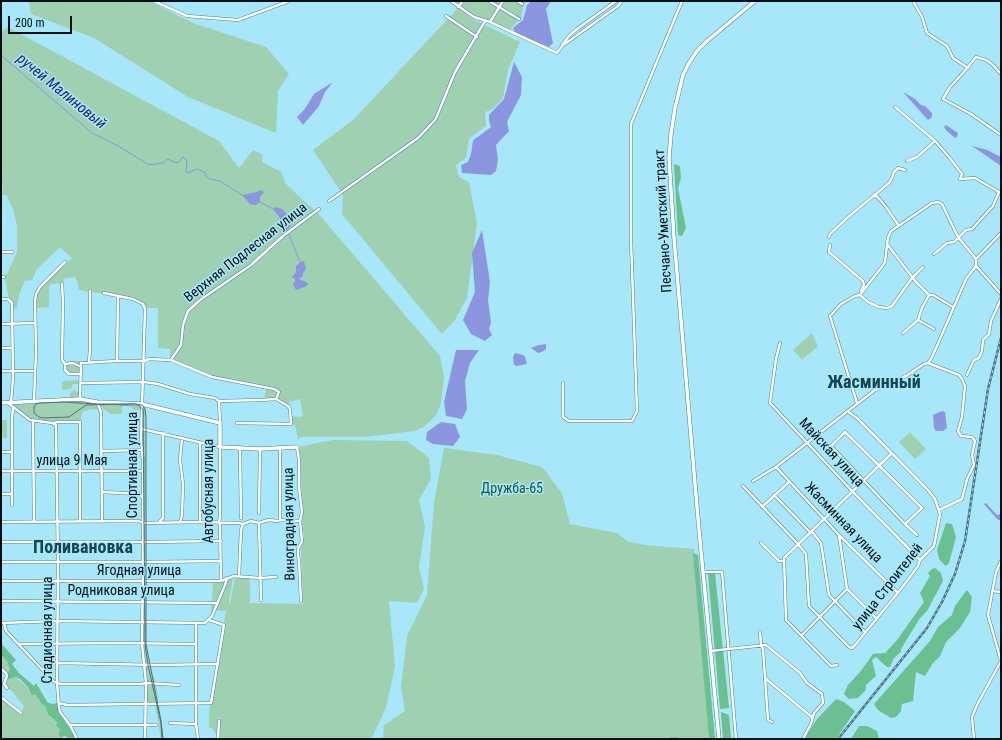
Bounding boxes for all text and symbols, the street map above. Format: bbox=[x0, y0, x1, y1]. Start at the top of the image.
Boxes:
scale bar bbox=[10, 8, 74, 34]
text: 200 m bbox=[15, 16, 45, 30]
water label: ручей Малиновый bbox=[13, 50, 109, 134]
street label: Песчано-Уметский тракт bbox=[652, 149, 676, 293]
street label: Верхняя Подлесная улица bbox=[181, 200, 311, 306]
district label: Жасминный bbox=[827, 372, 921, 394]
street label: Спортивная улица bbox=[125, 412, 141, 518]
street label: Майская улица bbox=[795, 415, 867, 491]
street label: Автобусная улица bbox=[201, 439, 217, 543]
street label: улица 9 Мая bbox=[36, 453, 108, 469]
street label: Виноградная улица bbox=[281, 467, 299, 581]
street label: Жасминная улица bbox=[800, 479, 886, 567]
park label: Дружба-65 bbox=[481, 481, 543, 497]
district label: Поливановка bbox=[33, 537, 133, 559]
street label: улица Строителей bbox=[849, 541, 927, 633]
street label: Ягодная улица bbox=[97, 563, 181, 579]
street label: Стадионная улица bbox=[40, 577, 56, 683]
street label: Родниковая улица bbox=[67, 583, 175, 599]

